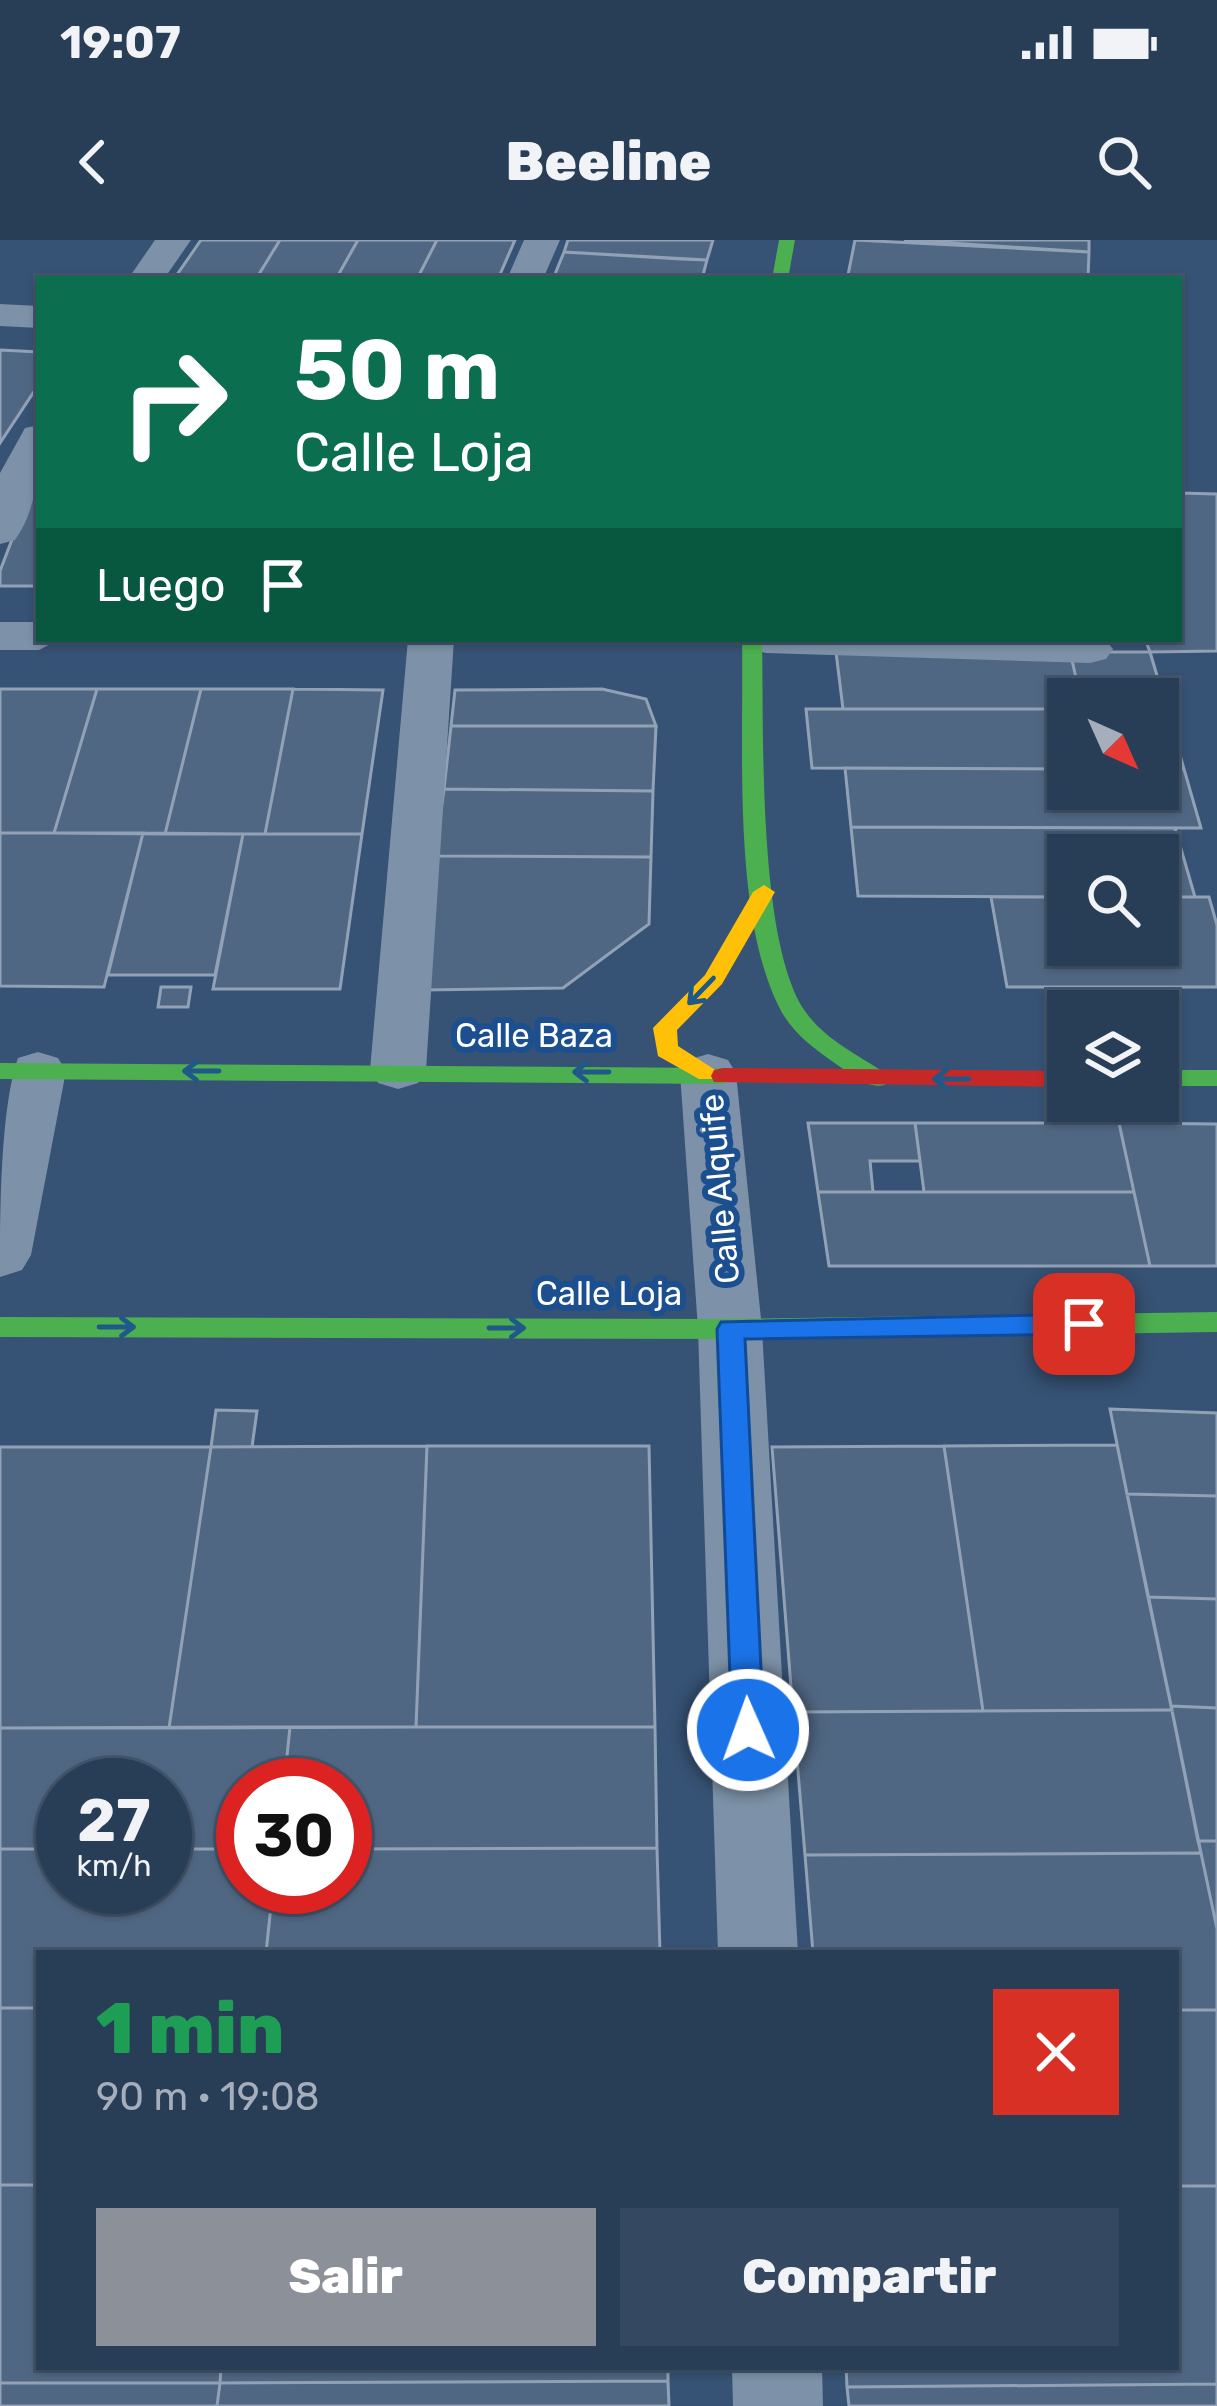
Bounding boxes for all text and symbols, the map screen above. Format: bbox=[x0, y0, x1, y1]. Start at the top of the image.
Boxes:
text: 19:07 bbox=[60, 16, 181, 69]
icon: back bbox=[60, 129, 126, 195]
icon: search bbox=[1091, 129, 1157, 195]
text: Beeline bbox=[506, 130, 711, 194]
text: 50 m bbox=[294, 320, 500, 420]
icon: right bbox=[96, 324, 252, 480]
text: Calle Loja bbox=[294, 421, 534, 485]
icon: arrive bbox=[250, 552, 316, 618]
text: Luego bbox=[96, 559, 226, 612]
north arrow bbox=[1047, 678, 1179, 810]
map controls bbox=[1047, 678, 1179, 1122]
button: search bbox=[1047, 834, 1179, 966]
one-way arrow bbox=[688, 975, 716, 1005]
button: layers bbox=[1047, 990, 1179, 1122]
street label: Calle Baza bbox=[455, 1016, 613, 1055]
one-way arrow bbox=[182, 1060, 221, 1082]
one-way arrow bbox=[572, 1061, 611, 1083]
one-way arrow bbox=[932, 1068, 971, 1090]
street label: Calle Alquife bbox=[692, 1092, 747, 1286]
pin bbox=[1033, 1273, 1135, 1375]
street label: Calle Loja bbox=[536, 1274, 682, 1313]
icon: arrive bbox=[1051, 1291, 1117, 1357]
one-way arrow bbox=[97, 1316, 136, 1338]
one-way arrow bbox=[487, 1317, 526, 1339]
position arrow bbox=[685, 1667, 811, 1793]
speed limit sign: 30 bbox=[216, 1758, 372, 1914]
text: 27 bbox=[77, 1785, 151, 1856]
text: km/h bbox=[77, 1848, 151, 1884]
text: 1 min bbox=[96, 1986, 284, 2071]
button: close bbox=[993, 1989, 1119, 2115]
text: 90 m · 19:08 bbox=[96, 2074, 319, 2120]
button: Salir bbox=[96, 2208, 596, 2346]
button: Compartir bbox=[620, 2208, 1119, 2346]

